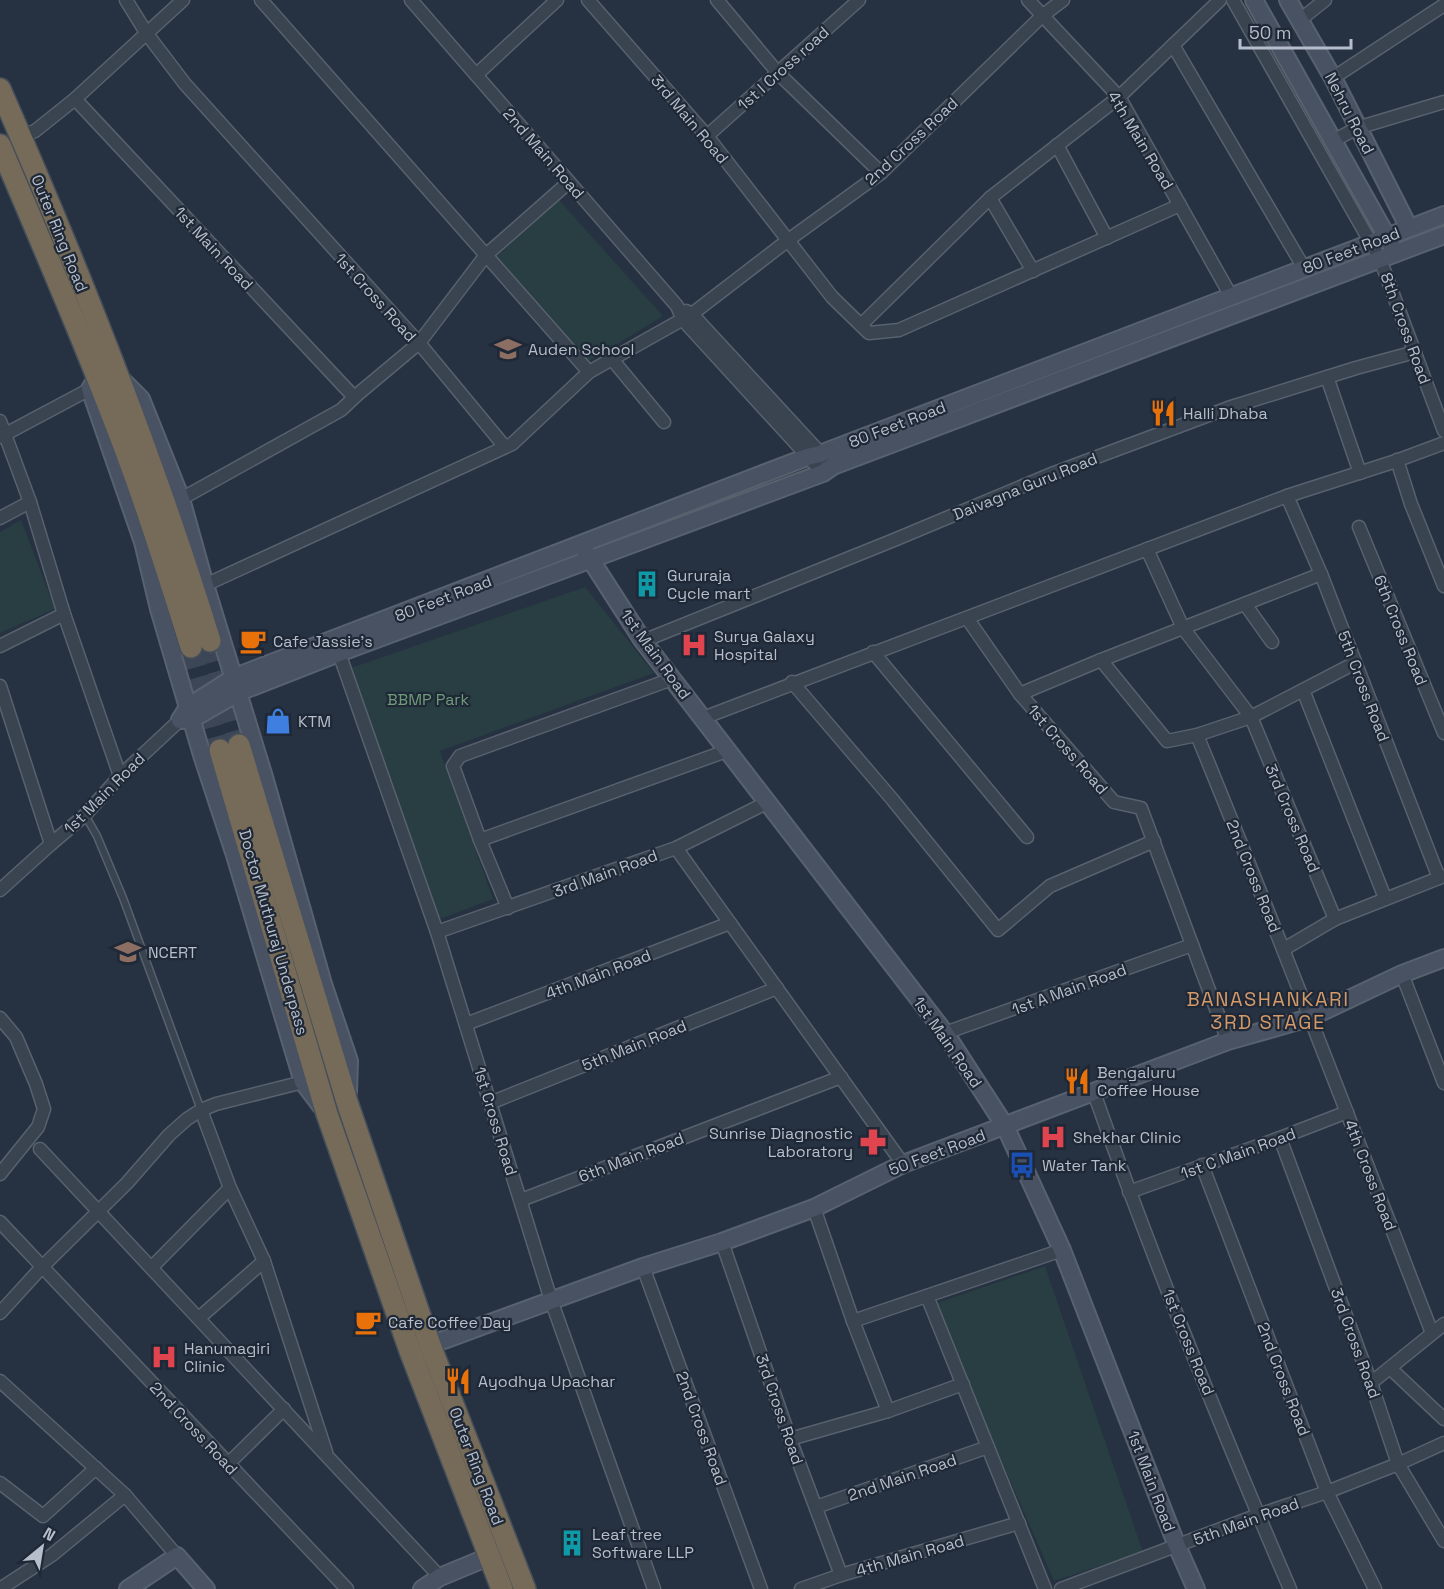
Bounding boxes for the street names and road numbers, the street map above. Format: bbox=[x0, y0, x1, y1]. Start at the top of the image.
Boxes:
street label: 1st I Cross road bbox=[733, 22, 834, 115]
street label: Nehru Road bbox=[1320, 69, 1379, 158]
street label: 3rd Main Road bbox=[646, 70, 733, 168]
street label: 4th Main Road bbox=[1103, 87, 1178, 193]
street label: 2nd Cross Road bbox=[860, 93, 962, 190]
street label: 2nd Main Road bbox=[498, 103, 589, 203]
street label: Outer Ring Road bbox=[26, 171, 93, 295]
street label: 1st Main Road bbox=[170, 202, 258, 294]
street label: 80 Feet Road bbox=[1300, 222, 1403, 279]
street label: 1st Cross Road bbox=[330, 248, 421, 346]
street label: 8th Cross Road bbox=[1376, 269, 1435, 387]
street label: 80 Feet Road bbox=[846, 396, 949, 453]
street label: Daivagna Guru Road bbox=[950, 448, 1101, 525]
street label: 80 Feet Road bbox=[392, 570, 495, 627]
street label: 6th Cross Road bbox=[1369, 572, 1432, 688]
street label: 1st Main Road bbox=[616, 605, 695, 704]
street label: 5th Cross Road bbox=[1333, 628, 1394, 745]
street label: 1st Cross Road bbox=[1023, 700, 1112, 799]
street label: 1st Main Road bbox=[59, 748, 149, 838]
street label: 3rd Cross Road bbox=[1260, 761, 1325, 876]
street label: 2nd Cross Road bbox=[1221, 817, 1286, 936]
street label: Doctor Muthuraj Underpass bbox=[234, 827, 313, 1037]
street label: 3rd Main Road bbox=[550, 845, 660, 902]
street label: 4th Main Road bbox=[542, 945, 654, 1004]
street label: 1st A Main Road bbox=[1009, 959, 1129, 1020]
street label: 1st Main Road bbox=[908, 993, 987, 1092]
street label: 5th Main Road bbox=[579, 1015, 690, 1076]
street label: 1st Cross Road bbox=[469, 1064, 522, 1178]
street label: 4th Cross Road bbox=[1340, 1117, 1401, 1234]
street label: 1st C Main Road bbox=[1178, 1123, 1299, 1184]
street label: 50 Feet Road bbox=[886, 1124, 988, 1181]
street label: 6th Main Road bbox=[575, 1128, 687, 1187]
street label: 3rd Cross Road bbox=[1326, 1285, 1385, 1401]
street label: 1st Cross Road bbox=[1158, 1286, 1219, 1398]
street label: 2nd Cross Road bbox=[1252, 1319, 1315, 1439]
street label: 3rd Cross Road bbox=[751, 1351, 808, 1467]
street label: 2nd Cross Road bbox=[671, 1368, 732, 1488]
street label: 2nd Cross Road bbox=[145, 1377, 242, 1479]
street label: Outer Ring Road bbox=[444, 1404, 509, 1528]
street label: 1st Main Road bbox=[1123, 1428, 1180, 1535]
street label: 2nd Main Road bbox=[845, 1449, 959, 1506]
street label: 5th Main Road bbox=[1190, 1493, 1302, 1550]
street label: 4th Main Road bbox=[854, 1530, 967, 1581]

